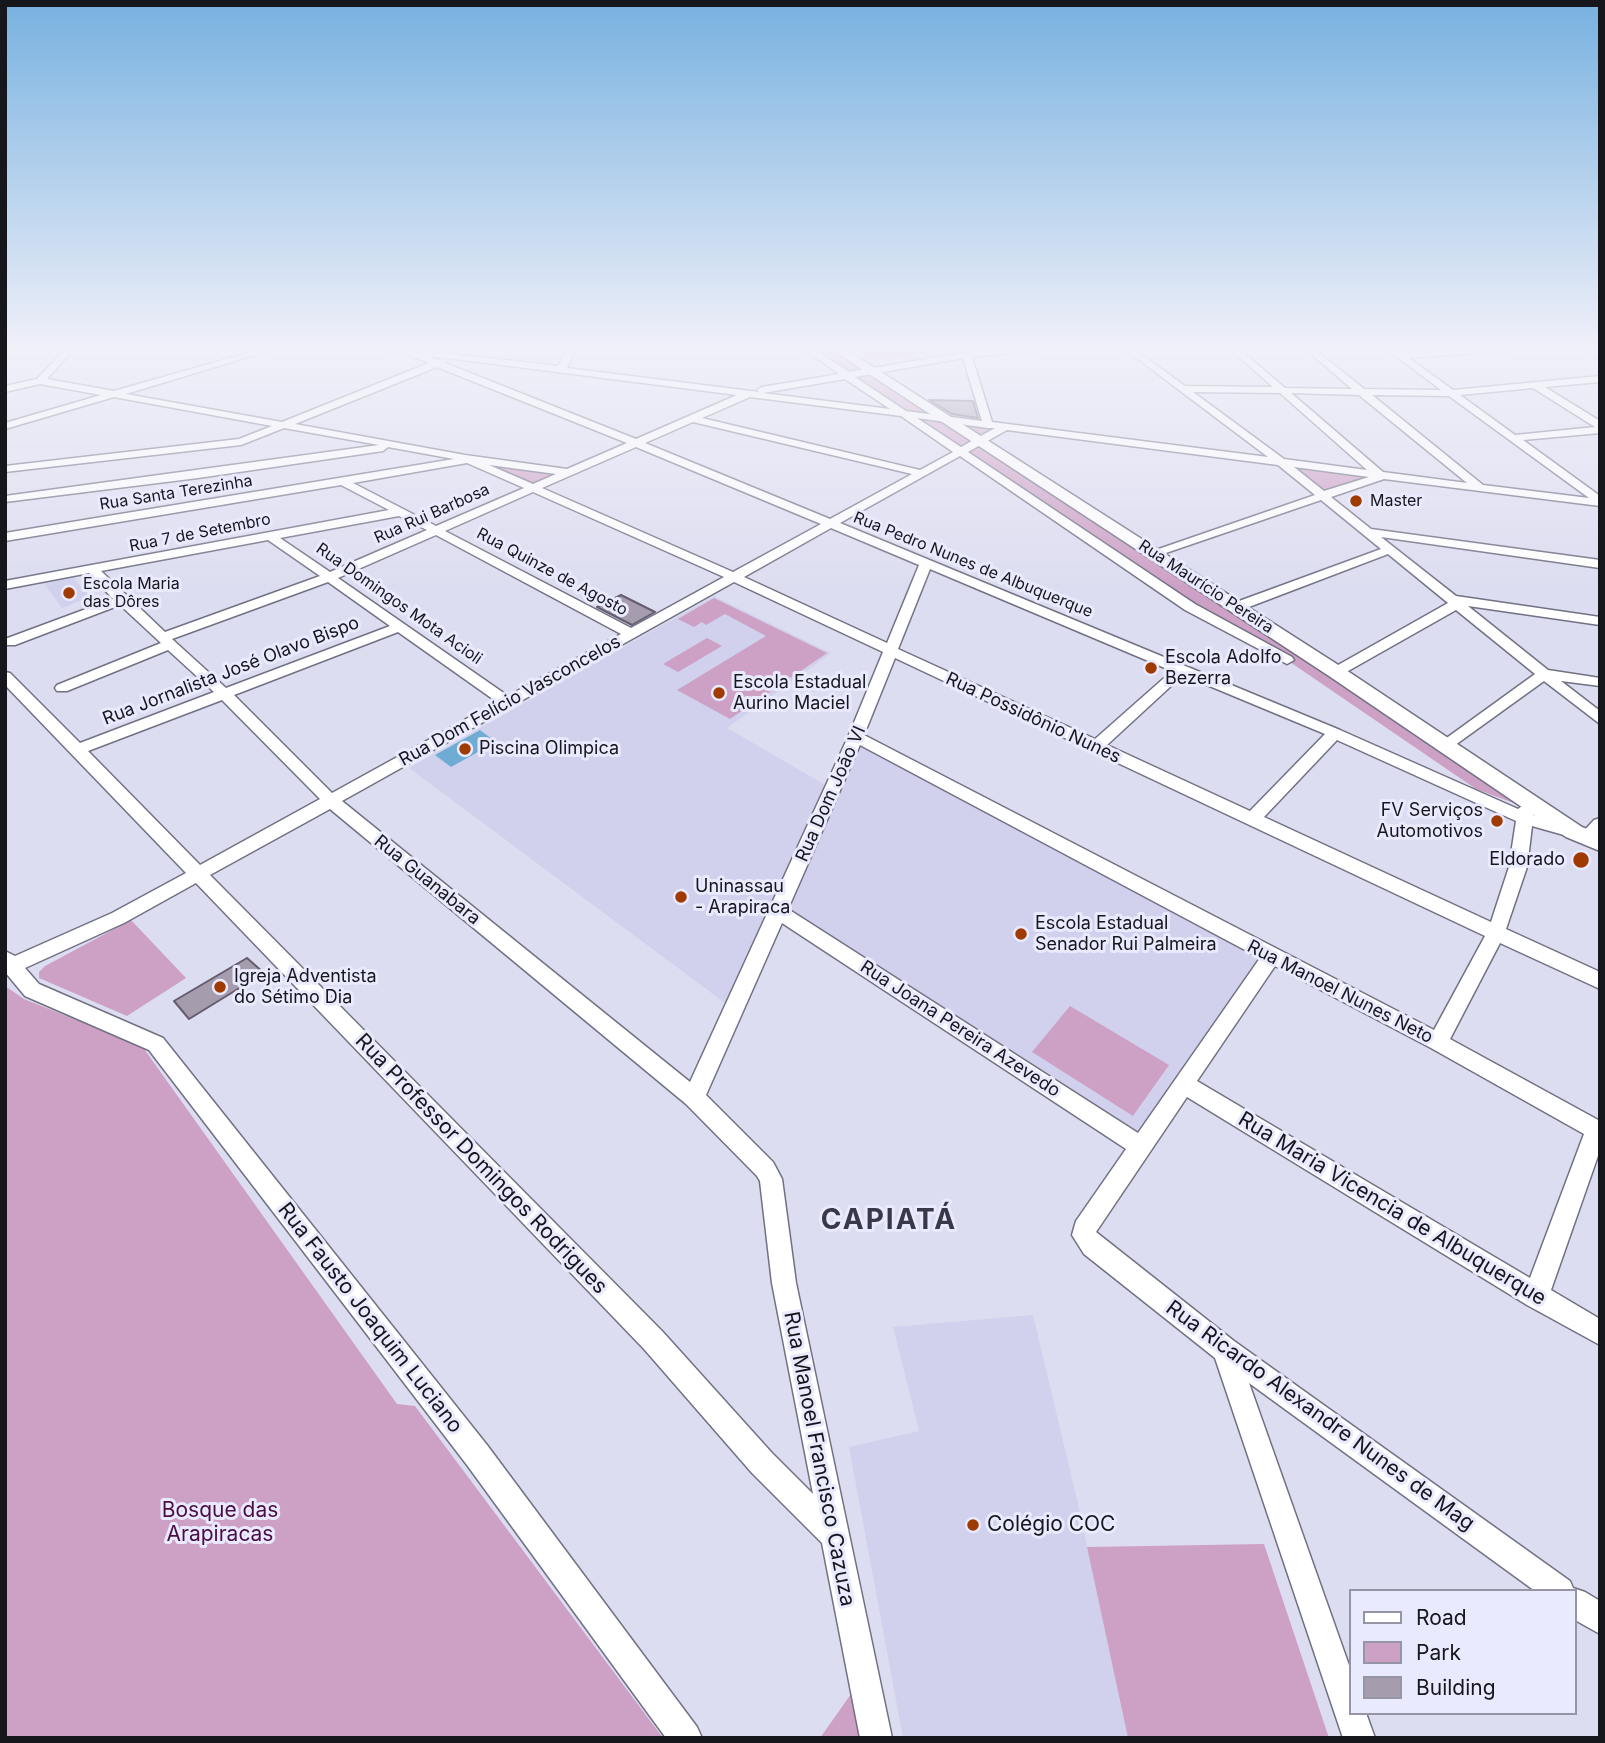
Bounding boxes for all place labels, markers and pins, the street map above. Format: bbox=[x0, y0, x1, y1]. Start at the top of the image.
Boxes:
place label: Master bbox=[1370, 491, 1422, 511]
marker: Master bbox=[1348, 493, 1364, 509]
place label: Escola Maria das Dôres bbox=[83, 574, 180, 612]
marker: Escola Maria das Dôres bbox=[61, 585, 77, 601]
place label: Escola Adolfo Bezerra bbox=[1165, 647, 1281, 690]
marker: Escola Adolfo Bezerra bbox=[1143, 660, 1159, 676]
place label: Escola Estadual Aurino Maciel bbox=[733, 672, 866, 714]
marker: Escola Estadual Aurino Maciel bbox=[711, 685, 727, 701]
place label: Piscina Olimpica bbox=[479, 738, 619, 760]
marker: Piscina Olimpica bbox=[457, 741, 473, 757]
place label: FV Serviços Automotivos bbox=[1377, 800, 1483, 842]
marker: FV Serviços Automotivos bbox=[1489, 813, 1505, 829]
place label: Eldorado bbox=[1489, 849, 1565, 871]
marker: Eldorado bbox=[1571, 850, 1591, 870]
place label: Uninassau - Arapiraca bbox=[695, 876, 790, 918]
marker: Uninassau - Arapiraca bbox=[673, 889, 689, 905]
place label: Escola Estadual Senador Rui Palmeira bbox=[1035, 913, 1217, 956]
marker: Escola Estadual Senador Rui Palmeira bbox=[1013, 926, 1029, 942]
place label: Igreja Adventista do Sétimo Dia bbox=[234, 966, 377, 1009]
marker: Igreja Adventista do Sétimo Dia bbox=[212, 979, 228, 995]
place label: Colégio COC bbox=[987, 1512, 1115, 1538]
marker: Colégio COC bbox=[965, 1517, 981, 1533]

